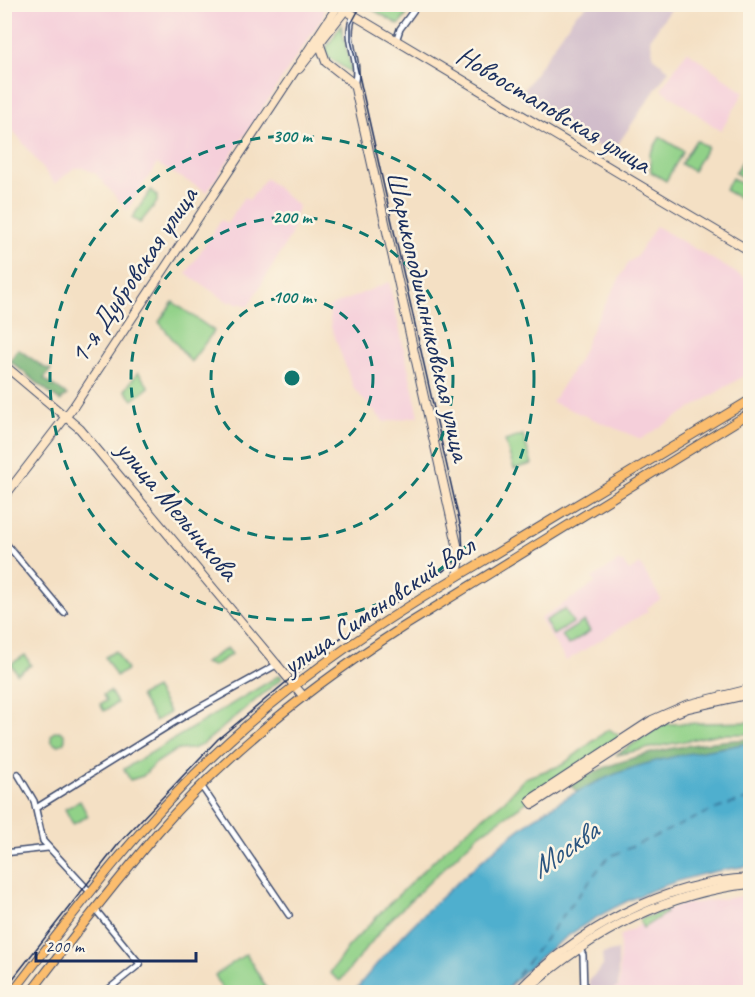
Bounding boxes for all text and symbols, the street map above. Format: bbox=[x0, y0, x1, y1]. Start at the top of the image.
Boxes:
street label: Новоостаповская улица bbox=[450, 37, 659, 182]
text: 300 m bbox=[273, 125, 313, 147]
street label: Шарикоподшипниковская улица bbox=[379, 168, 480, 467]
street label: 1-я Дубровская улица bbox=[61, 178, 206, 370]
text: 200 m bbox=[273, 206, 313, 228]
text: 100 m bbox=[273, 286, 313, 308]
centre of rings bbox=[282, 368, 302, 388]
street label: улица Мельникова bbox=[108, 431, 248, 589]
street label: улица Симоновский Вал bbox=[274, 527, 483, 683]
water label: Москва bbox=[522, 810, 608, 886]
scale bar bbox=[36, 925, 196, 963]
text: 200 m bbox=[45, 935, 86, 957]

